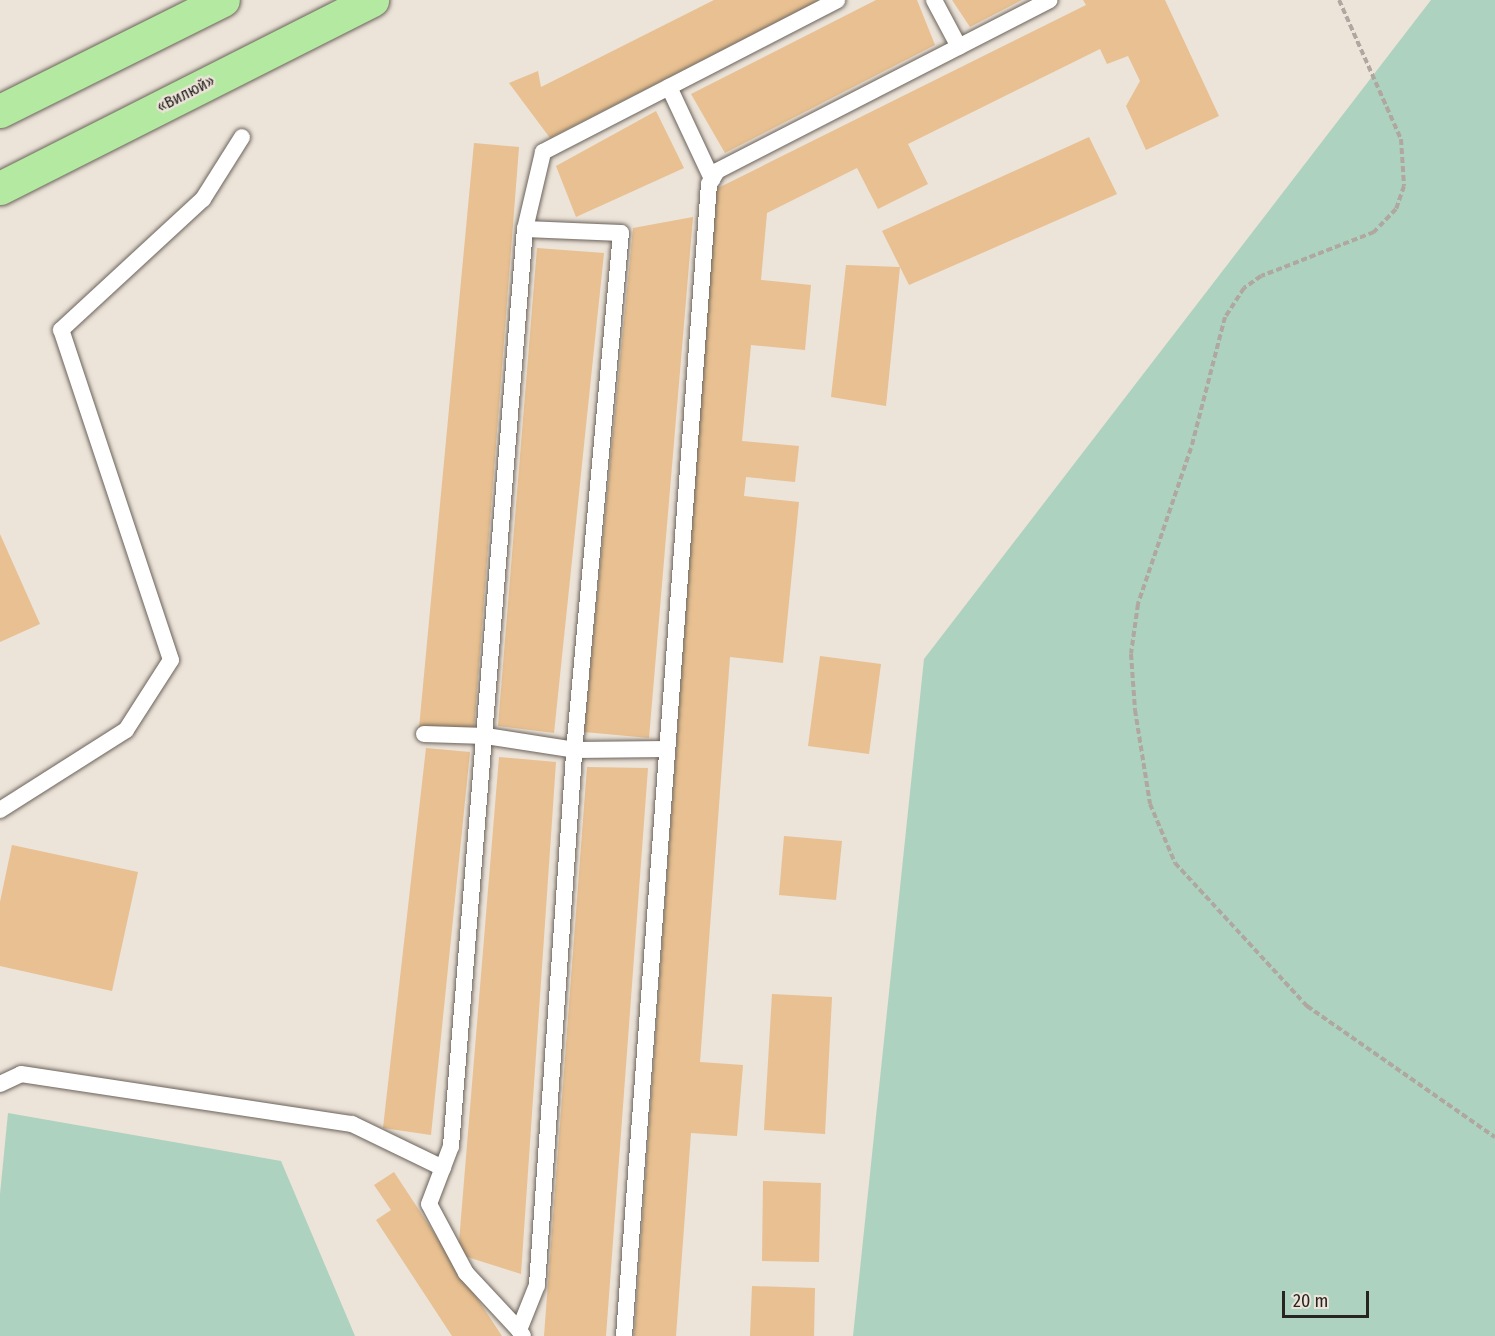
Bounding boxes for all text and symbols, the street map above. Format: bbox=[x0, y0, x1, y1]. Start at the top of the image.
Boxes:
street label: «Вилюй» bbox=[154, 71, 218, 117]
scale bar bbox=[1285, 1279, 1372, 1317]
text: 20 m bbox=[1293, 1290, 1328, 1312]

